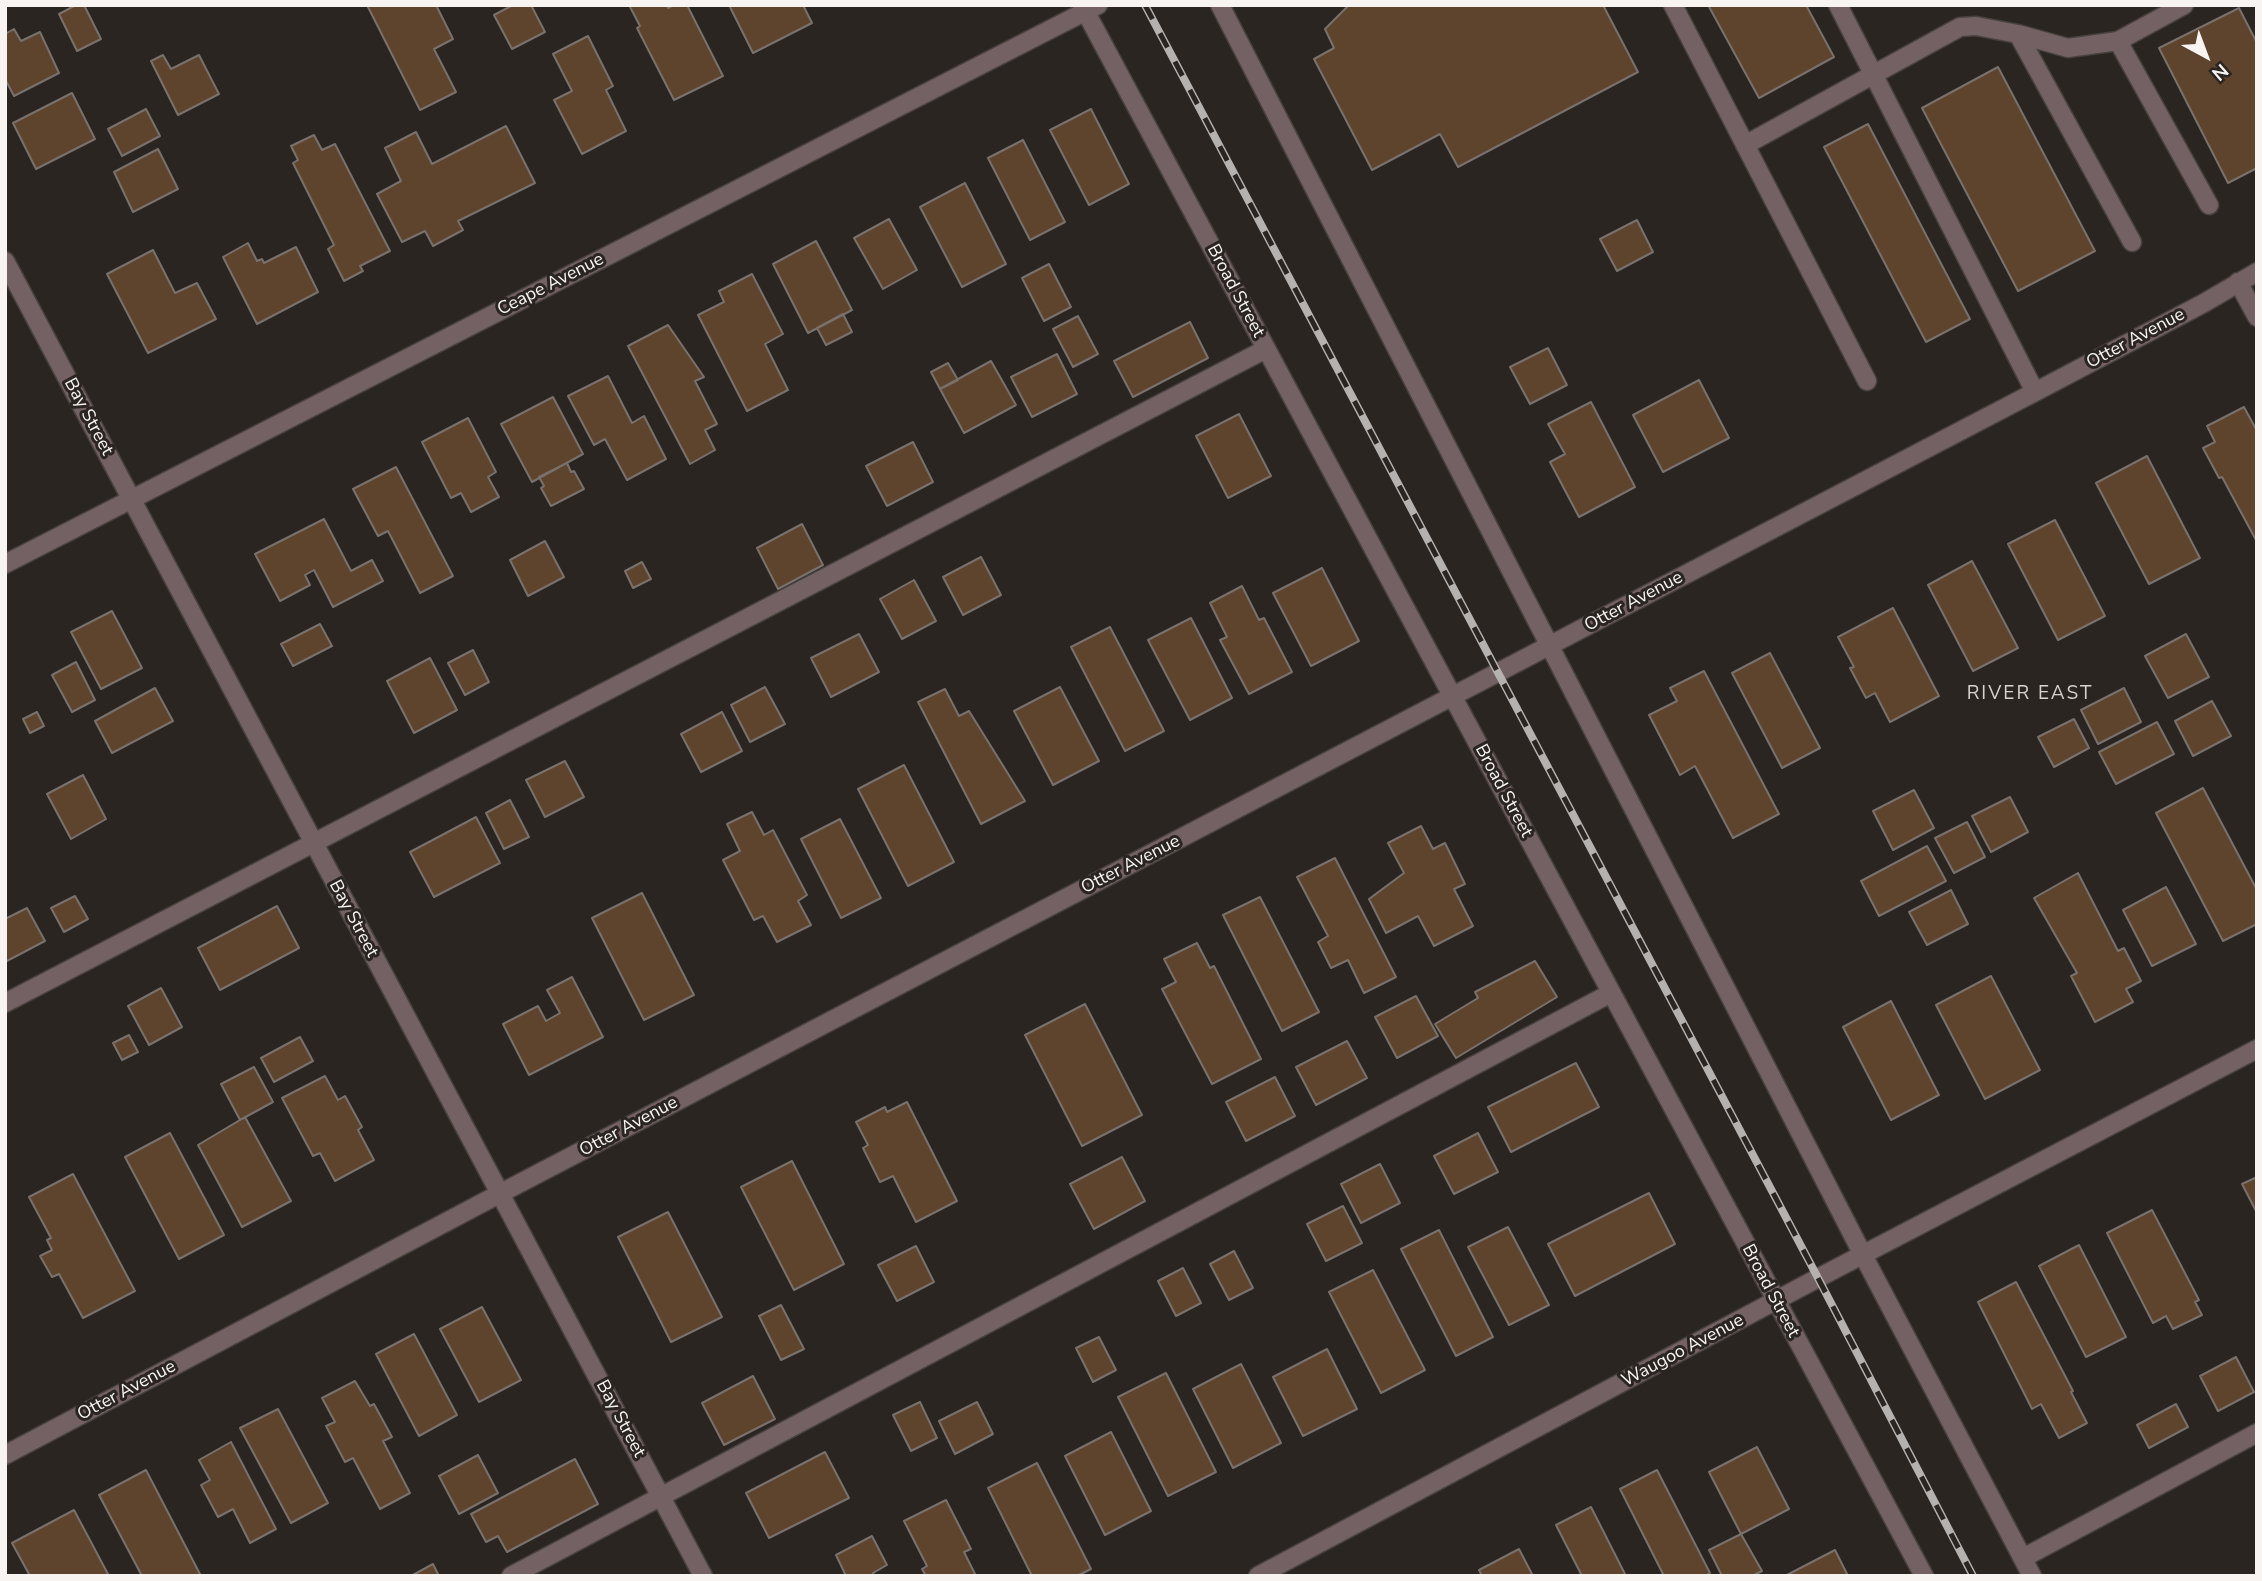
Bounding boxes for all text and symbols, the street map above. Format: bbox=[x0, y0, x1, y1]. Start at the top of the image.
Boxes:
north arrow bbox=[2171, 21, 2241, 91]
text: N bbox=[2206, 57, 2234, 86]
street label: Broad Street bbox=[1201, 241, 1269, 341]
street label: Ceape Avenue bbox=[494, 249, 608, 321]
street label: Otter Avenue bbox=[2083, 304, 2189, 374]
street label: Bay Street bbox=[59, 375, 117, 459]
street label: Otter Avenue bbox=[1581, 567, 1687, 637]
district label: RIVER EAST bbox=[1968, 683, 2092, 705]
street label: Broad Street bbox=[1469, 741, 1537, 841]
street label: Otter Avenue bbox=[1078, 831, 1184, 899]
street label: Bay Street bbox=[324, 877, 382, 961]
street label: Otter Avenue bbox=[576, 1092, 682, 1162]
street label: Broad Street bbox=[1736, 1241, 1804, 1341]
street label: Waugoo Avenue bbox=[1618, 1310, 1748, 1392]
street label: Otter Avenue bbox=[74, 1356, 180, 1426]
street label: Bay Street bbox=[591, 1377, 649, 1461]

